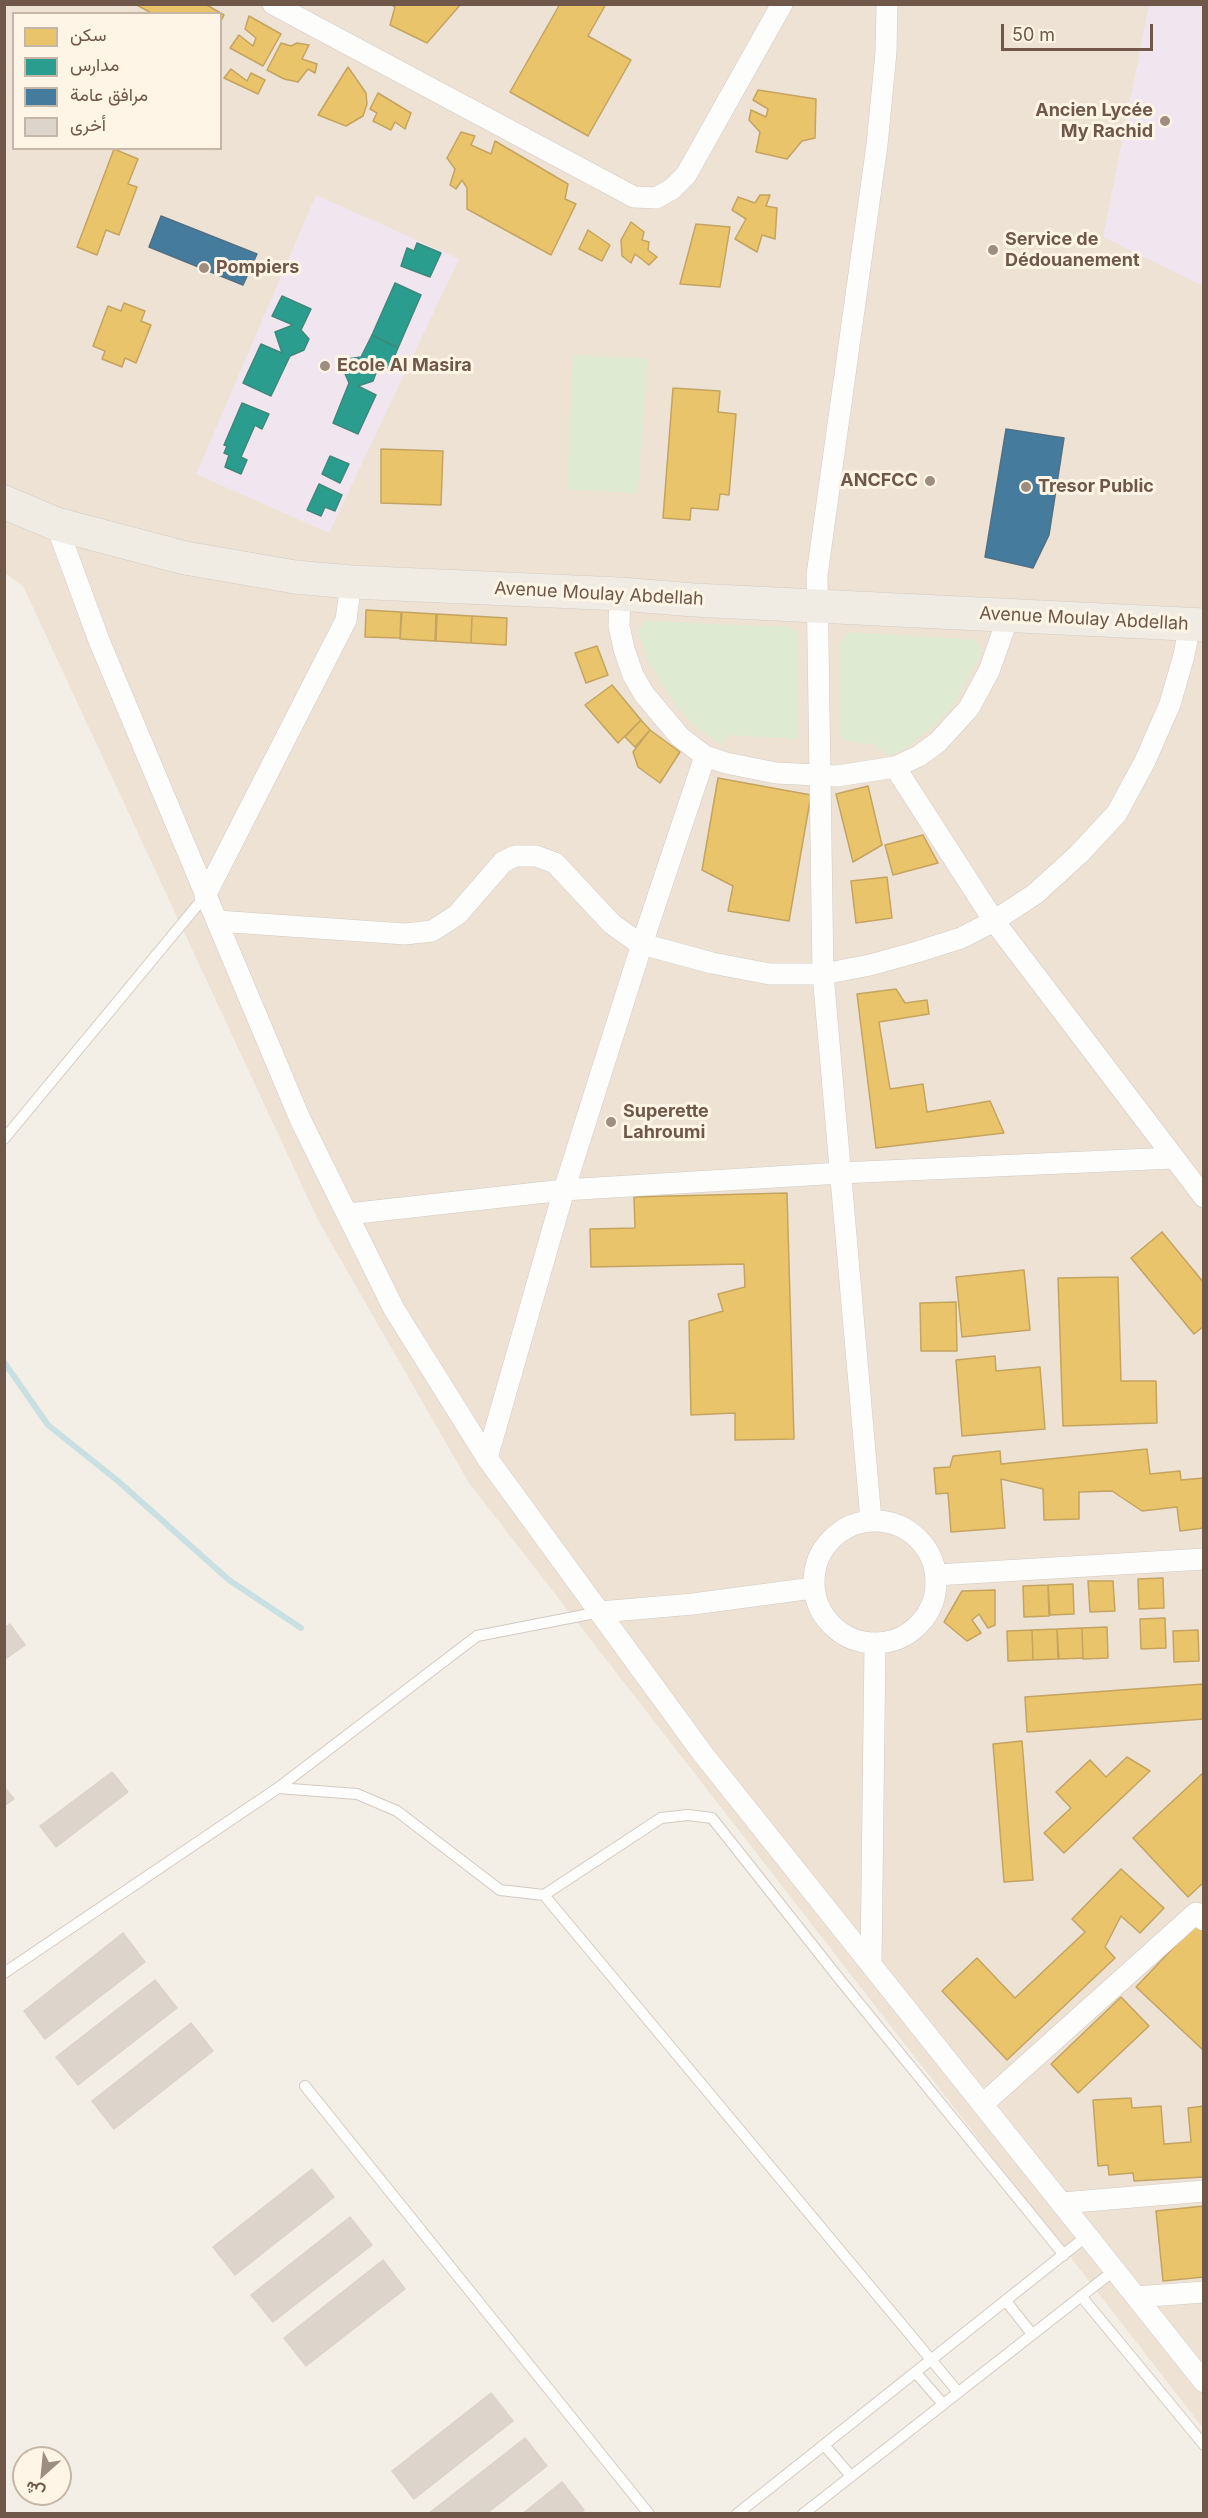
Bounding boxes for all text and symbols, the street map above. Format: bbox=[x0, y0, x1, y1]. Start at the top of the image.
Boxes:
legend bbox=[12, 12, 222, 150]
scale bar bbox=[1004, 12, 1156, 50]
text: سكن bbox=[70, 24, 106, 45]
text: 50 m bbox=[1012, 24, 1055, 45]
text: مدارس bbox=[70, 54, 119, 75]
text: مرافق عامة bbox=[70, 84, 148, 105]
place label: Ancien Lycée My Rachid bbox=[1035, 100, 1153, 142]
text: أخرى bbox=[70, 114, 106, 135]
marker: Ancien Lycée My Rachid bbox=[1158, 114, 1172, 128]
place label: Service de Dédouanement bbox=[1005, 229, 1140, 272]
marker: Service de Dédouanement bbox=[986, 243, 1000, 257]
place label: Pompiers bbox=[216, 257, 299, 279]
marker: Pompiers bbox=[197, 261, 211, 275]
place label: Ecole Al Masira bbox=[337, 355, 472, 377]
marker: Ecole Al Masira bbox=[318, 359, 332, 373]
place label: ANCFCC bbox=[840, 470, 918, 492]
marker: ANCFCC bbox=[923, 474, 937, 488]
place label: Tresor Public bbox=[1038, 476, 1154, 498]
marker: Tresor Public bbox=[1019, 480, 1033, 494]
street label: Avenue Moulay Abdellah bbox=[494, 578, 704, 610]
street label: Avenue Moulay Abdellah bbox=[979, 603, 1189, 635]
place label: Superette Lahroumi bbox=[623, 1101, 709, 1144]
marker: Superette Lahroumi bbox=[604, 1115, 618, 1129]
north arrow bbox=[12, 2446, 72, 2506]
text: ش bbox=[22, 2477, 48, 2504]

